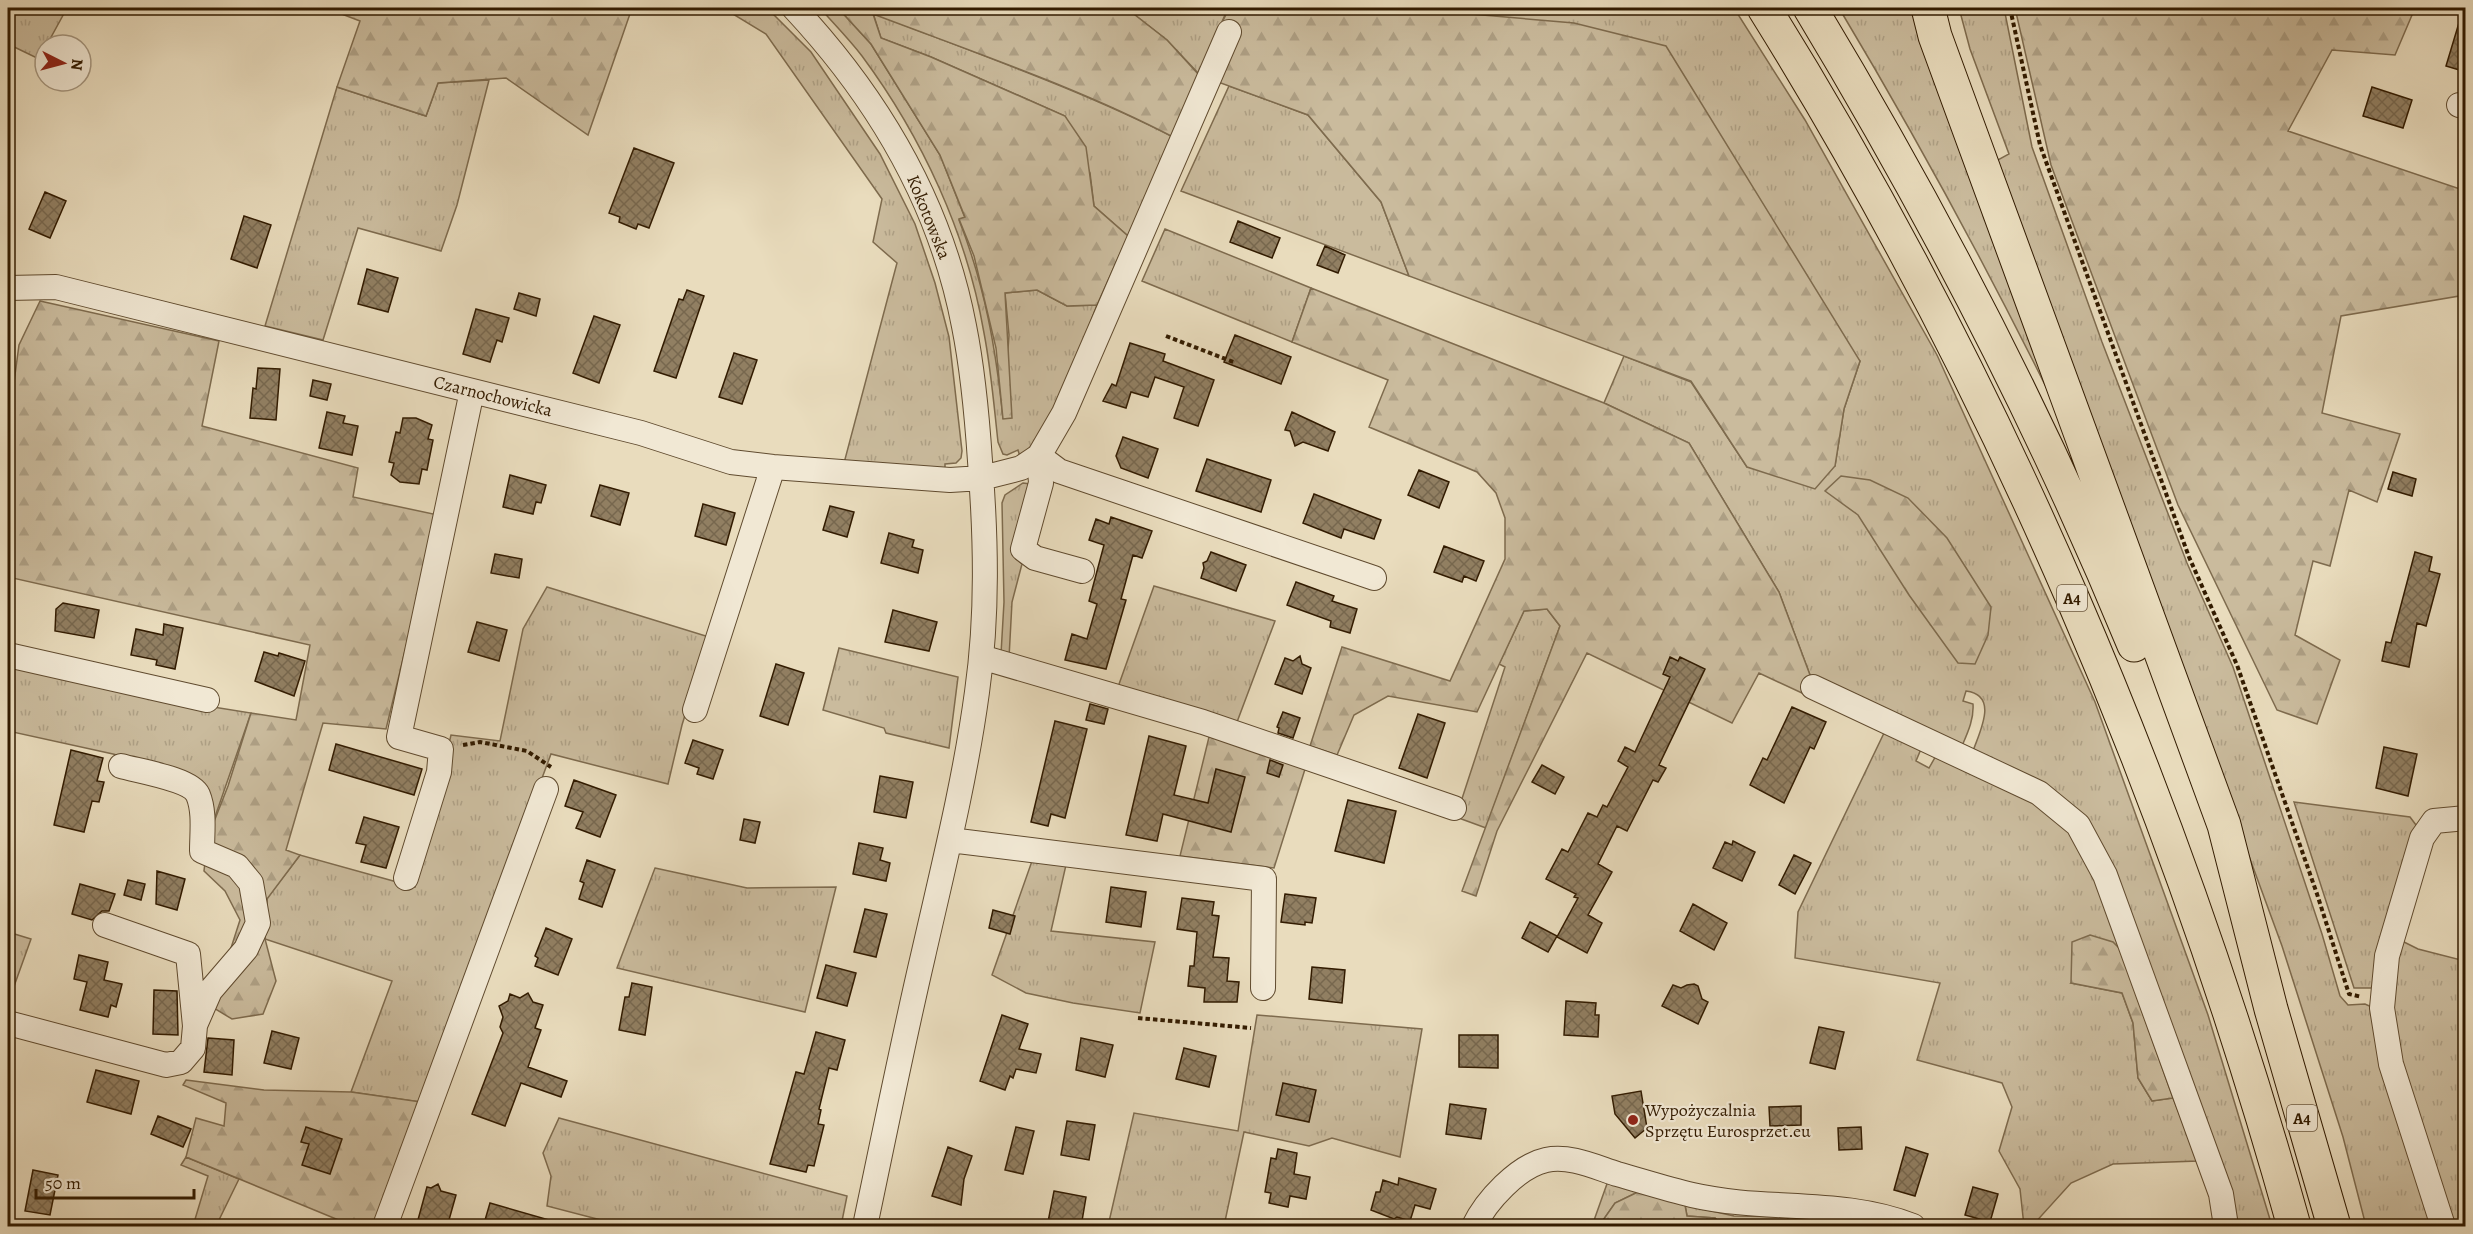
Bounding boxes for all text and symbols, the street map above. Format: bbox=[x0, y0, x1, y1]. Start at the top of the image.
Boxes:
north arrow bbox=[33, 33, 93, 93]
text: N bbox=[65, 58, 88, 72]
street label: Kokotowska bbox=[901, 171, 957, 263]
street label: Czarnochowicka bbox=[431, 370, 555, 422]
road number: A4 bbox=[2057, 585, 2087, 611]
place label: Wypożyczalnia Sprzętu Eurosprzet.eu bbox=[1644, 1098, 1811, 1143]
road number: A4 bbox=[2287, 1105, 2317, 1131]
marker: Wypożyczalnia Sprzętu Eurosprzet.eu bbox=[1626, 1113, 1640, 1127]
scale bar bbox=[36, 1162, 194, 1200]
text: 50 m bbox=[45, 1171, 81, 1195]

